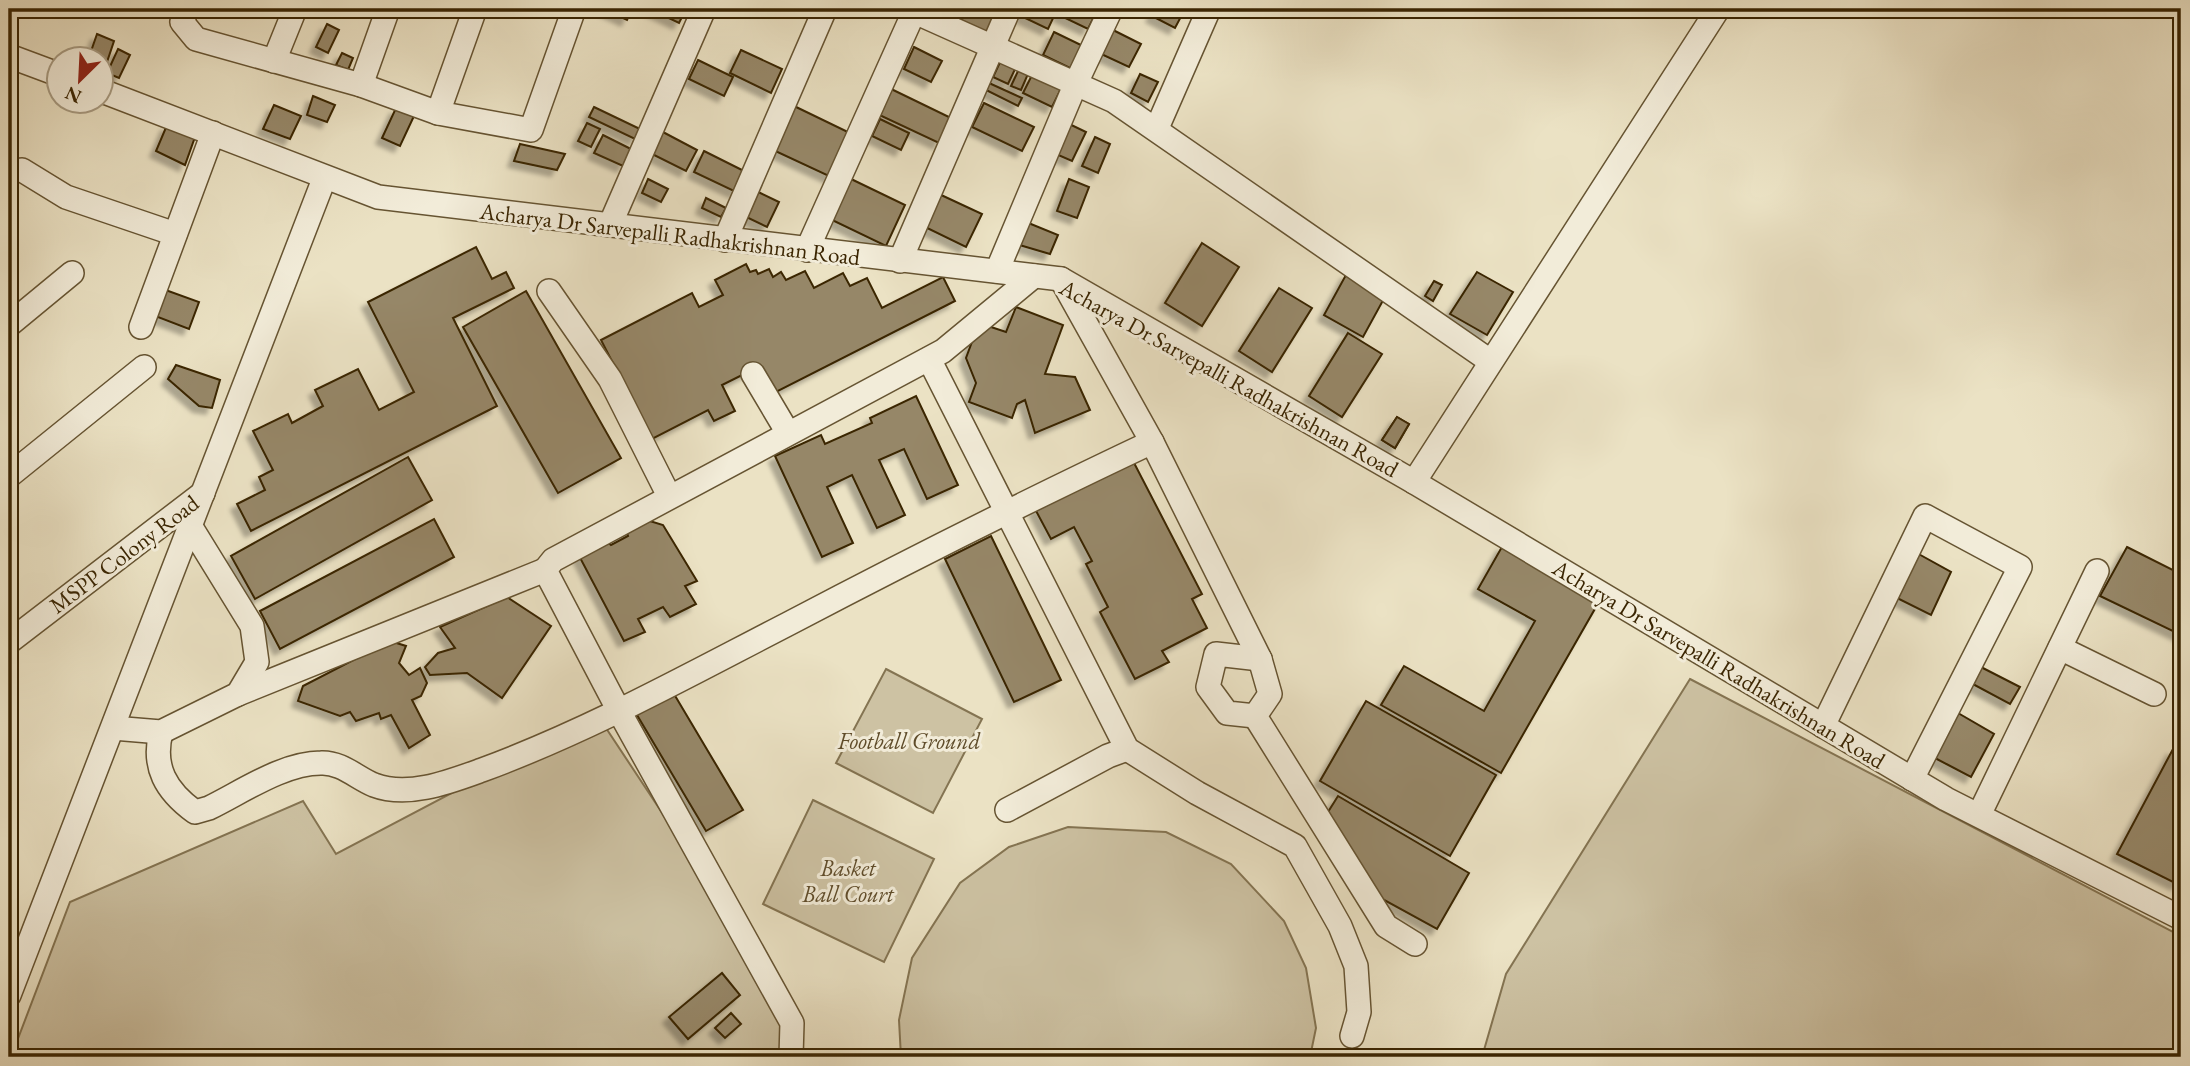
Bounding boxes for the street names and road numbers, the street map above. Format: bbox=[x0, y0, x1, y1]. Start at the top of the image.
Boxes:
street label: Acharya Dr Sarvepalli Radhakrishnan Road bbox=[477, 196, 862, 272]
street label: Acharya Dr Sarvepalli Radhakrishnan Road bbox=[1053, 272, 1404, 484]
street label: MSPP Colony Road bbox=[43, 488, 205, 620]
street label: Acharya Dr Sarvepalli Radhakrishnan Road bbox=[1546, 552, 1891, 776]

